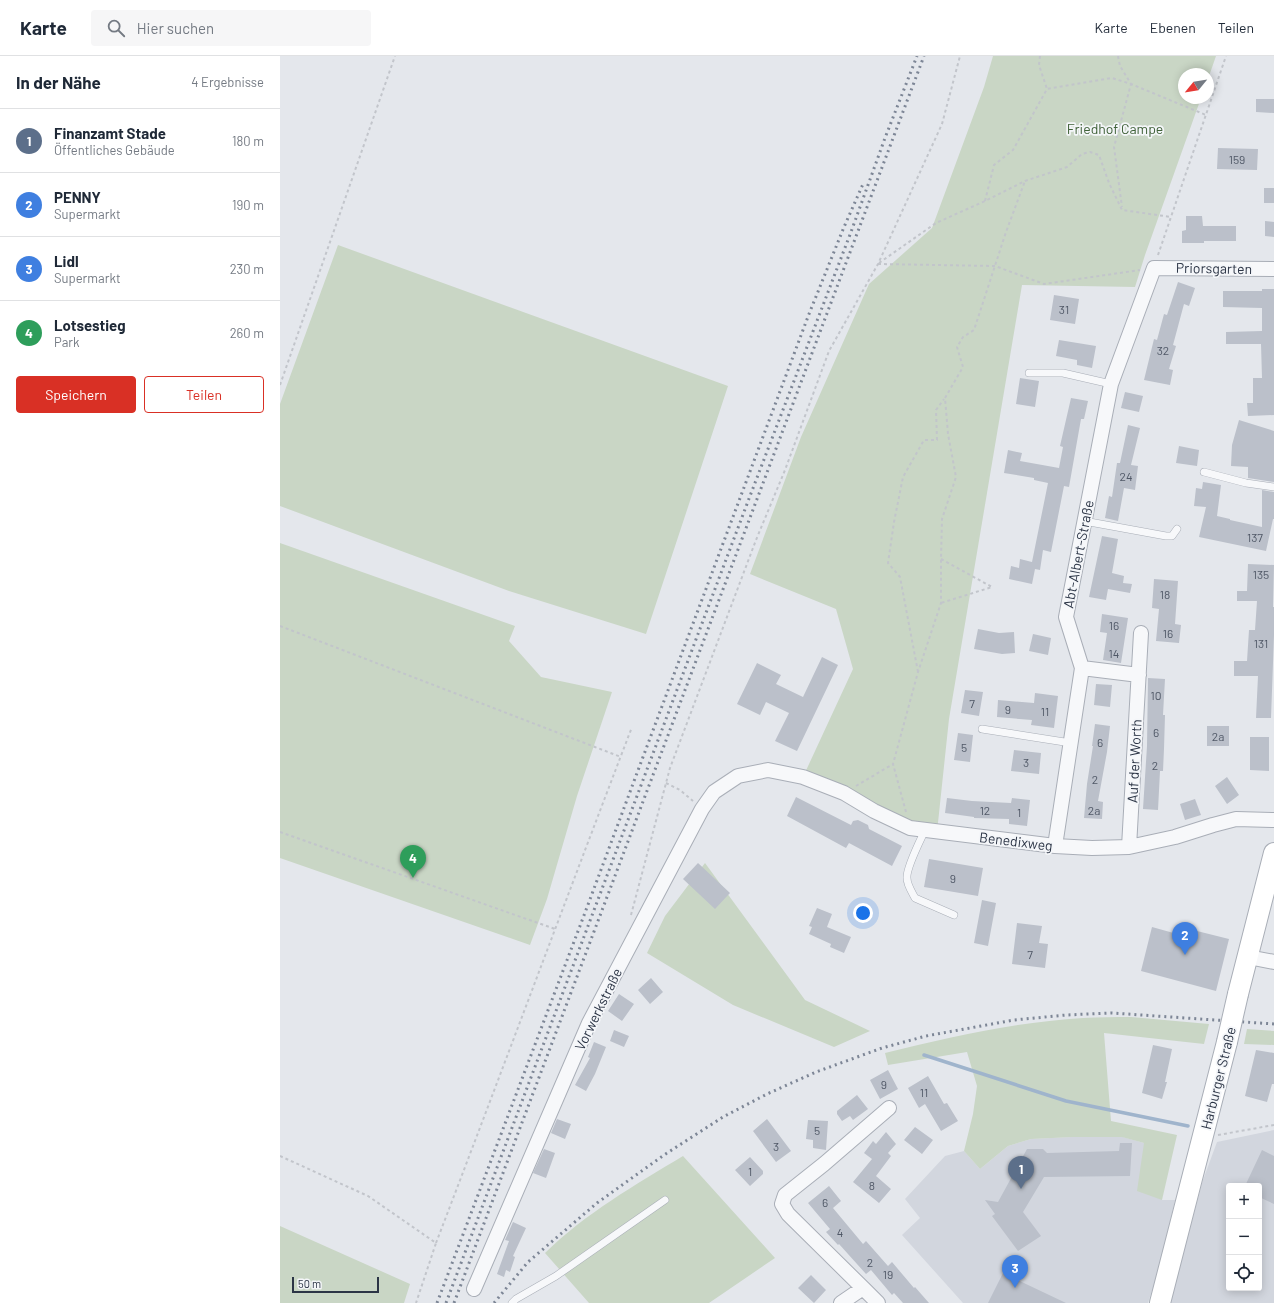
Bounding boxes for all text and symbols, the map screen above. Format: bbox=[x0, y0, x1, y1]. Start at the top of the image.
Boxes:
search box bbox=[91, 10, 371, 46]
text: Karte bbox=[20, 16, 67, 39]
icon: search bbox=[105, 17, 127, 39]
text: Hier suchen bbox=[137, 19, 214, 37]
text: Karte bbox=[1094, 19, 1128, 36]
text: Ebenen bbox=[1150, 19, 1196, 36]
text: Teilen bbox=[1218, 19, 1254, 36]
north arrow bbox=[1178, 68, 1214, 104]
text: In der Nähe bbox=[16, 72, 101, 92]
text: 4 Ergebnisse bbox=[191, 74, 264, 90]
park label: Friedhof Campe bbox=[1067, 120, 1163, 137]
text: Finanzamt Stade bbox=[54, 124, 166, 142]
text: 1 bbox=[27, 133, 31, 149]
text: 180 m bbox=[232, 133, 264, 149]
text: Öffentliches Gebäude bbox=[54, 142, 175, 158]
house number: 159 bbox=[1229, 152, 1245, 166]
text: PENNY bbox=[54, 188, 101, 206]
text: 2 bbox=[25, 197, 33, 213]
text: 190 m bbox=[232, 197, 264, 213]
text: Supermarkt bbox=[54, 206, 121, 222]
text: Lidl bbox=[54, 252, 79, 270]
street label: Priorsgarten bbox=[1176, 259, 1252, 277]
text: 3 bbox=[25, 261, 33, 277]
text: 230 m bbox=[230, 261, 264, 277]
text: Supermarkt bbox=[54, 270, 121, 286]
house number: 31 bbox=[1059, 302, 1069, 316]
text: Lotsestieg bbox=[54, 316, 126, 334]
text: 4 bbox=[25, 325, 33, 341]
text: 260 m bbox=[230, 325, 264, 341]
text: Park bbox=[54, 334, 80, 350]
house number: 32 bbox=[1157, 343, 1169, 357]
button: Speichern bbox=[16, 376, 136, 413]
button: Teilen bbox=[144, 376, 264, 413]
house number: 24 bbox=[1119, 469, 1133, 483]
street label: Abt-Albert-Straße bbox=[1059, 499, 1097, 609]
house number: 137 bbox=[1247, 530, 1263, 544]
house number: 135 bbox=[1253, 567, 1269, 581]
house number: 18 bbox=[1160, 587, 1170, 601]
house number: 16 bbox=[1109, 618, 1119, 632]
house number: 16 bbox=[1163, 626, 1173, 640]
house number: 131 bbox=[1254, 636, 1268, 650]
house number: 14 bbox=[1109, 646, 1119, 660]
house number: 10 bbox=[1151, 688, 1161, 702]
house number: 7 bbox=[969, 696, 975, 710]
house number: 9 bbox=[1005, 702, 1011, 716]
house number: 11 bbox=[1041, 704, 1049, 718]
street label: Auf der Worth bbox=[1123, 719, 1145, 803]
house number: 6 bbox=[1153, 725, 1159, 739]
house number: 2a bbox=[1212, 729, 1224, 743]
house number: 6 bbox=[1097, 735, 1103, 749]
house number: 5 bbox=[961, 740, 967, 754]
house number: 3 bbox=[1023, 755, 1029, 769]
house number: 2 bbox=[1152, 758, 1158, 772]
house number: 2 bbox=[1092, 772, 1098, 786]
house number: 12 bbox=[980, 803, 990, 817]
house number: 2a bbox=[1088, 803, 1100, 817]
house number: 1 bbox=[1017, 805, 1021, 819]
street label: Benedixweg bbox=[978, 828, 1054, 854]
pin: 4 bbox=[400, 845, 426, 878]
house number: 9 bbox=[950, 871, 956, 885]
your location bbox=[853, 903, 873, 923]
pin: 2 bbox=[1172, 922, 1198, 955]
house number: 7 bbox=[1027, 947, 1033, 961]
street label: Vorwerkstraße bbox=[571, 965, 625, 1053]
street label: Harburger Straße bbox=[1197, 1025, 1239, 1131]
house number: 9 bbox=[881, 1077, 887, 1091]
house number: 11 bbox=[920, 1085, 928, 1099]
house number: 5 bbox=[814, 1123, 820, 1137]
house number: 3 bbox=[773, 1139, 779, 1153]
pin: 1 bbox=[1008, 1156, 1034, 1189]
house number: 1 bbox=[748, 1164, 752, 1178]
house number: 8 bbox=[869, 1178, 875, 1192]
map controls bbox=[1226, 1183, 1262, 1291]
button: + bbox=[1226, 1183, 1262, 1219]
house number: 6 bbox=[822, 1195, 828, 1209]
button: − bbox=[1226, 1219, 1262, 1255]
house number: 4 bbox=[837, 1225, 843, 1239]
house number: 2 bbox=[867, 1255, 873, 1269]
pin: 3 bbox=[1002, 1255, 1028, 1288]
button: locate bbox=[1226, 1255, 1262, 1291]
house number: 19 bbox=[883, 1267, 893, 1281]
scale bar bbox=[292, 1275, 379, 1294]
text: 50 m bbox=[298, 1277, 321, 1290]

